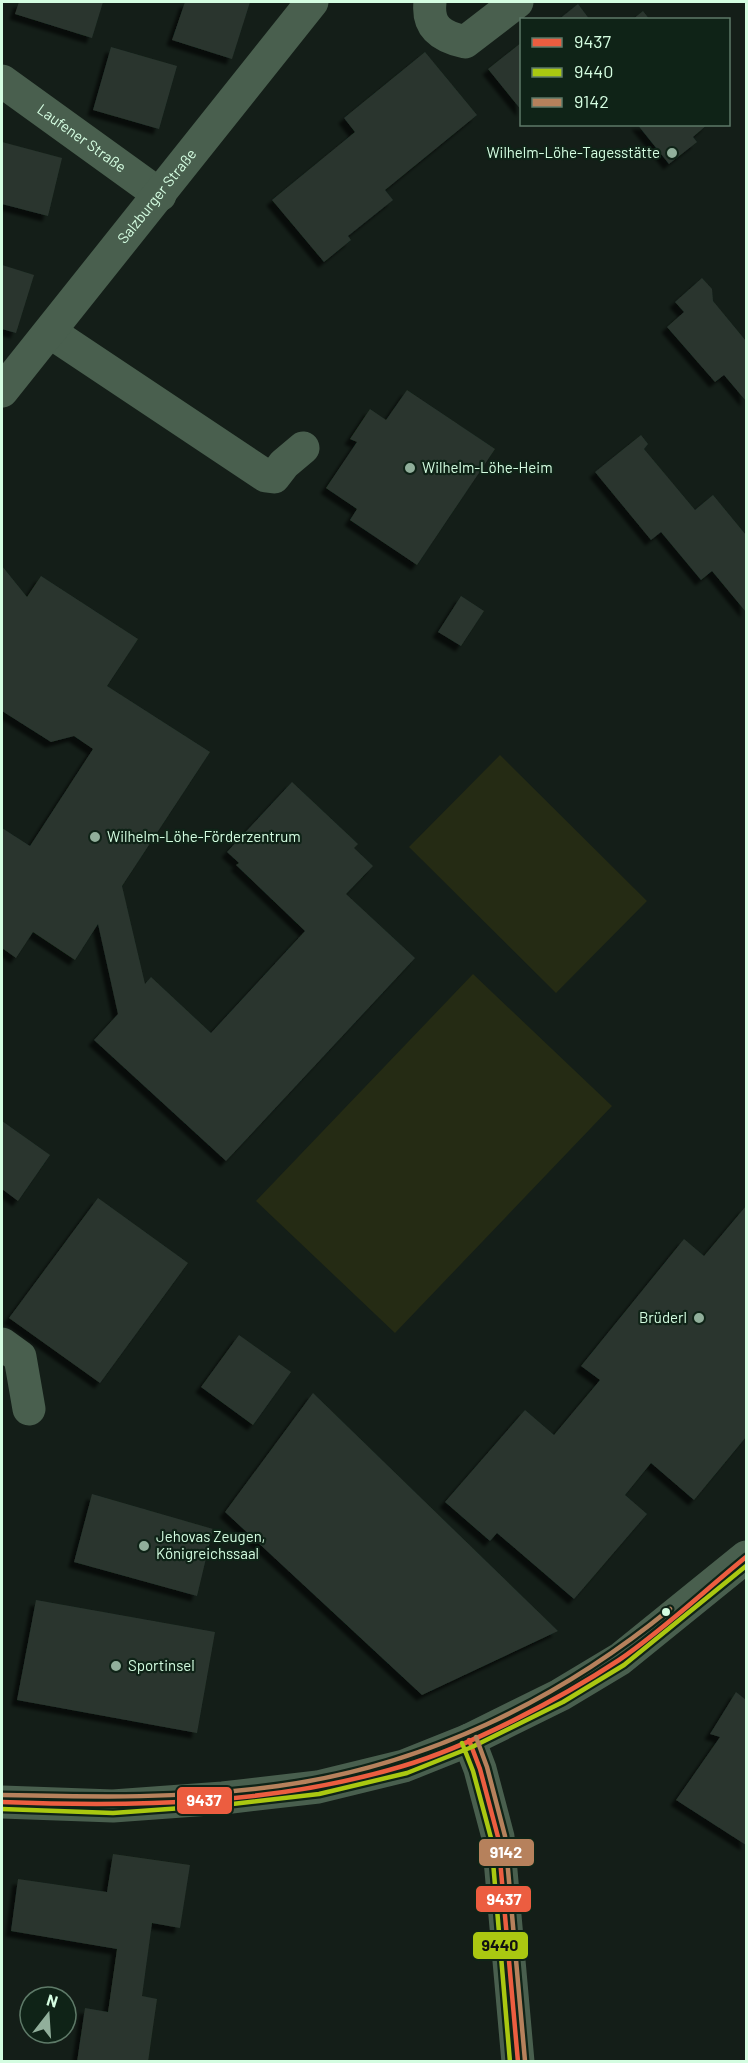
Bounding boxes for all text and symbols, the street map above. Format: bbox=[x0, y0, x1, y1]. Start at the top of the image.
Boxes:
legend bbox=[520, 18, 730, 126]
text: 9437 bbox=[574, 30, 612, 52]
text: 9440 bbox=[574, 60, 613, 82]
text: 9142 bbox=[574, 90, 609, 112]
street label: Laufener Straße bbox=[34, 99, 130, 176]
place label: Wilhelm-Löhe-Tagesstätte bbox=[486, 143, 660, 161]
street label: Salzburger Straße bbox=[113, 145, 200, 247]
marker: Wilhelm-Löhe-Tagesstätte bbox=[665, 146, 679, 160]
place label: Wilhelm-Löhe-Heim bbox=[422, 458, 553, 476]
marker: Wilhelm-Löhe-Heim bbox=[403, 461, 417, 475]
place label: Wilhelm-Löhe-Förderzentrum bbox=[107, 827, 301, 845]
marker: Wilhelm-Löhe-Förderzentrum bbox=[88, 830, 102, 844]
place label: Brüderl bbox=[639, 1308, 687, 1326]
marker: Brüderl bbox=[692, 1311, 706, 1325]
place label: Jehovas Zeugen, Königreichssaal bbox=[156, 1527, 265, 1562]
marker: Jehovas Zeugen, Königreichssaal bbox=[137, 1539, 151, 1553]
unlabelled marker bbox=[660, 1606, 672, 1618]
place label: Sportinsel bbox=[128, 1656, 195, 1674]
marker: Sportinsel bbox=[109, 1659, 123, 1673]
line badge: 9437 bbox=[176, 1786, 233, 1815]
text: 9437 bbox=[187, 1790, 221, 1809]
line badge: 9142 bbox=[478, 1838, 535, 1867]
text: 9142 bbox=[490, 1842, 522, 1861]
line badge: 9437 bbox=[475, 1885, 532, 1913]
text: 9437 bbox=[487, 1889, 521, 1908]
line badge: 9440 bbox=[472, 1931, 529, 1960]
text: 9440 bbox=[482, 1935, 518, 1954]
north arrow bbox=[18, 1985, 78, 2045]
text: N bbox=[45, 1990, 60, 2011]

